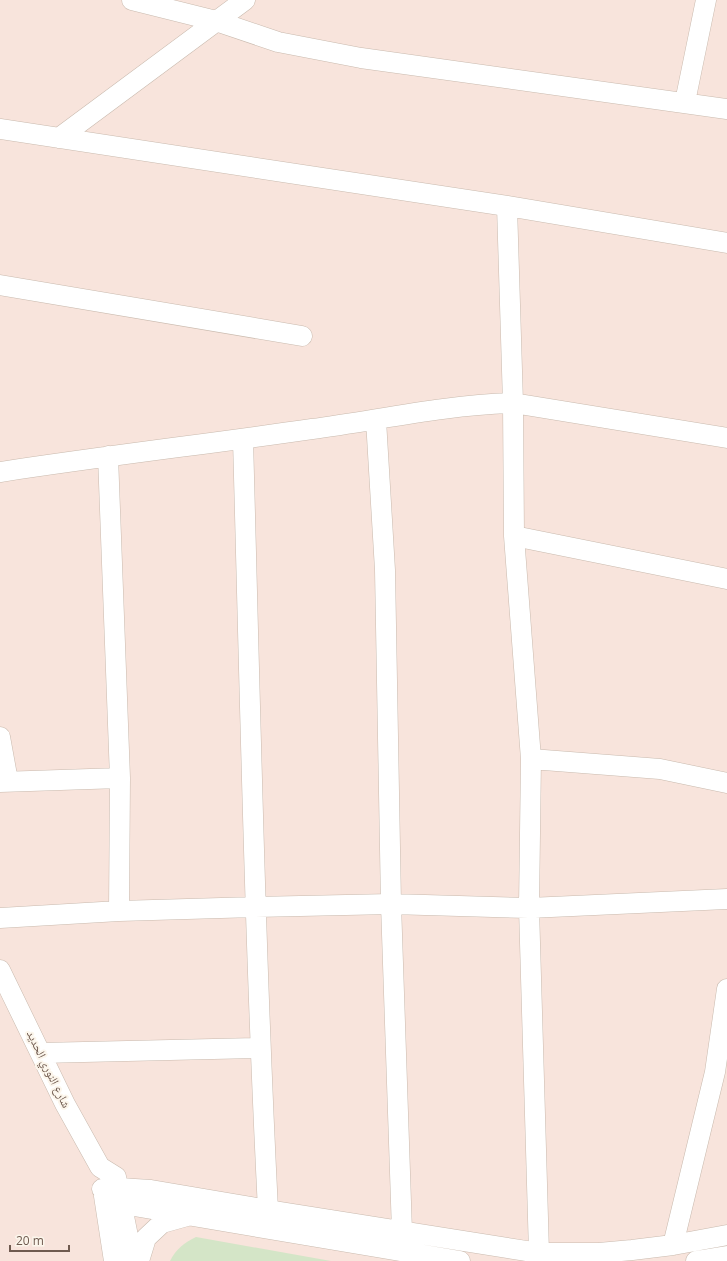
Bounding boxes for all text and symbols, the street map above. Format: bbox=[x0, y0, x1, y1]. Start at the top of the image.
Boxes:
street label: شارع النوري الحديد bbox=[21, 1027, 75, 1112]
scale bar bbox=[10, 1227, 69, 1253]
text: 20 m bbox=[16, 1232, 44, 1249]

